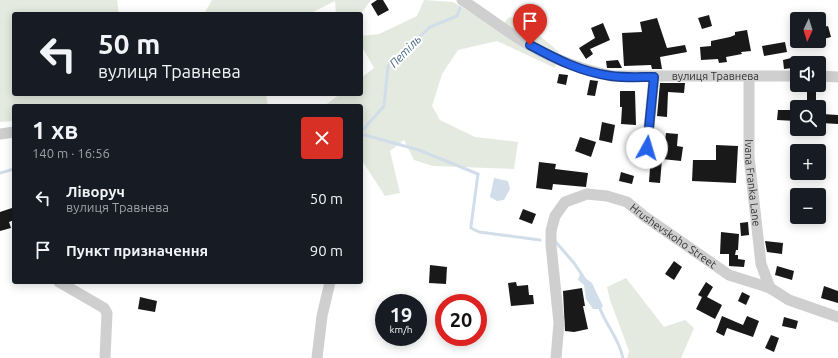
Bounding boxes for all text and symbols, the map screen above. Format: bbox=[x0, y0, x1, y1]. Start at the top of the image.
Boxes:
pin bbox=[513, 4, 547, 45]
icon: arrive bbox=[519, 10, 541, 32]
north arrow bbox=[790, 12, 826, 48]
map controls bbox=[790, 12, 826, 224]
icon: left bbox=[32, 28, 84, 80]
text: 50 m bbox=[98, 28, 160, 59]
water label: Петіль bbox=[387, 32, 423, 70]
button: sound bbox=[790, 56, 826, 92]
text: вулиця Травнева bbox=[98, 61, 241, 81]
street label: вулиця Травнева bbox=[672, 70, 759, 82]
button: search bbox=[790, 100, 826, 136]
text: 1 хв bbox=[32, 117, 78, 144]
button: close bbox=[301, 117, 343, 159]
position arrow bbox=[626, 127, 668, 169]
street label: Ivana Franka Lane bbox=[743, 139, 763, 227]
button: + bbox=[790, 144, 826, 180]
text: 140 m · 16:56 bbox=[32, 146, 110, 160]
text: Ліворуч bbox=[66, 183, 125, 200]
icon: left bbox=[32, 187, 54, 209]
button: − bbox=[790, 188, 826, 224]
text: 50 m bbox=[310, 190, 343, 207]
text: вулиця Травнева bbox=[66, 200, 169, 214]
street label: Hrushevskoho Street bbox=[628, 201, 719, 271]
icon: arrive bbox=[32, 239, 54, 261]
text: Пункт призначення bbox=[66, 242, 208, 259]
text: 90 m bbox=[310, 242, 343, 259]
speed limit sign: 20 bbox=[435, 294, 487, 346]
text: 19 bbox=[390, 303, 412, 326]
text: km/h bbox=[389, 324, 413, 335]

